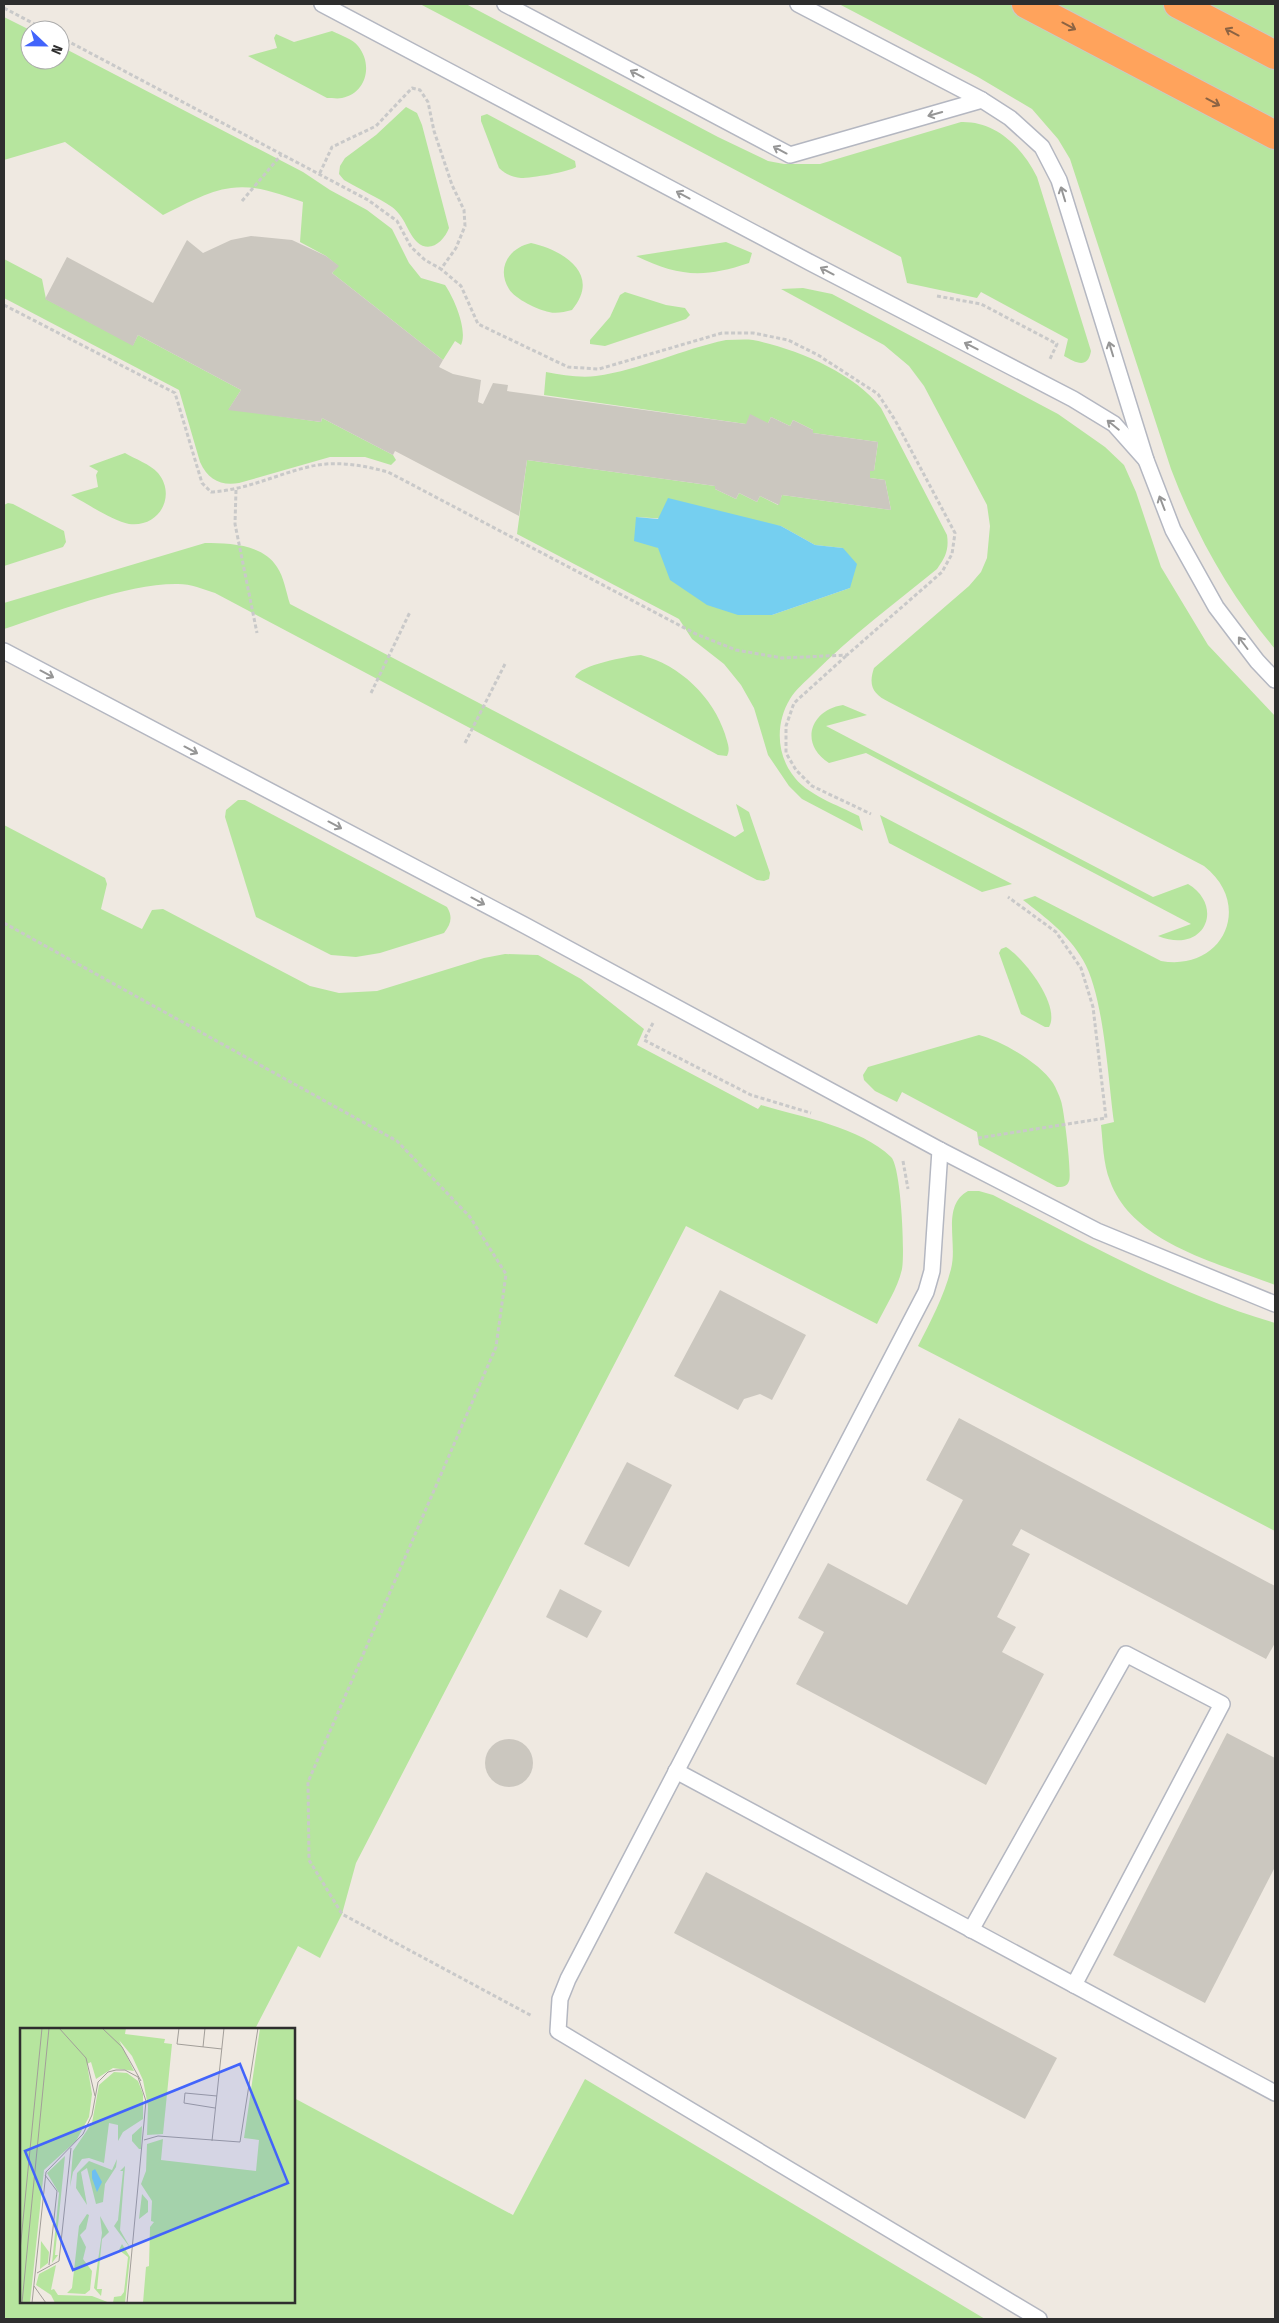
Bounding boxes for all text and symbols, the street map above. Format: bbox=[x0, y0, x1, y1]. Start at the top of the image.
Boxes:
north arrow bbox=[20, 20, 70, 70]
one-way arrow bbox=[1061, 22, 1076, 31]
one-way arrow bbox=[1225, 27, 1240, 36]
text: N bbox=[47, 43, 66, 57]
one-way arrow bbox=[629, 69, 644, 79]
one-way arrow bbox=[1205, 98, 1220, 107]
one-way arrow bbox=[928, 109, 944, 119]
one-way arrow bbox=[773, 145, 788, 154]
one-way arrow bbox=[1058, 187, 1067, 202]
one-way arrow bbox=[676, 190, 691, 199]
one-way arrow bbox=[819, 266, 834, 276]
one-way arrow bbox=[964, 341, 979, 350]
one-way arrow bbox=[1106, 341, 1116, 357]
one-way arrow bbox=[1107, 419, 1120, 430]
one-way arrow bbox=[1157, 496, 1167, 511]
one-way arrow bbox=[1238, 637, 1249, 650]
one-way arrow bbox=[39, 670, 54, 679]
one-way arrow bbox=[183, 745, 198, 755]
one-way arrow bbox=[327, 820, 342, 830]
one-way arrow bbox=[471, 896, 486, 906]
inset map bbox=[20, 2028, 295, 2303]

